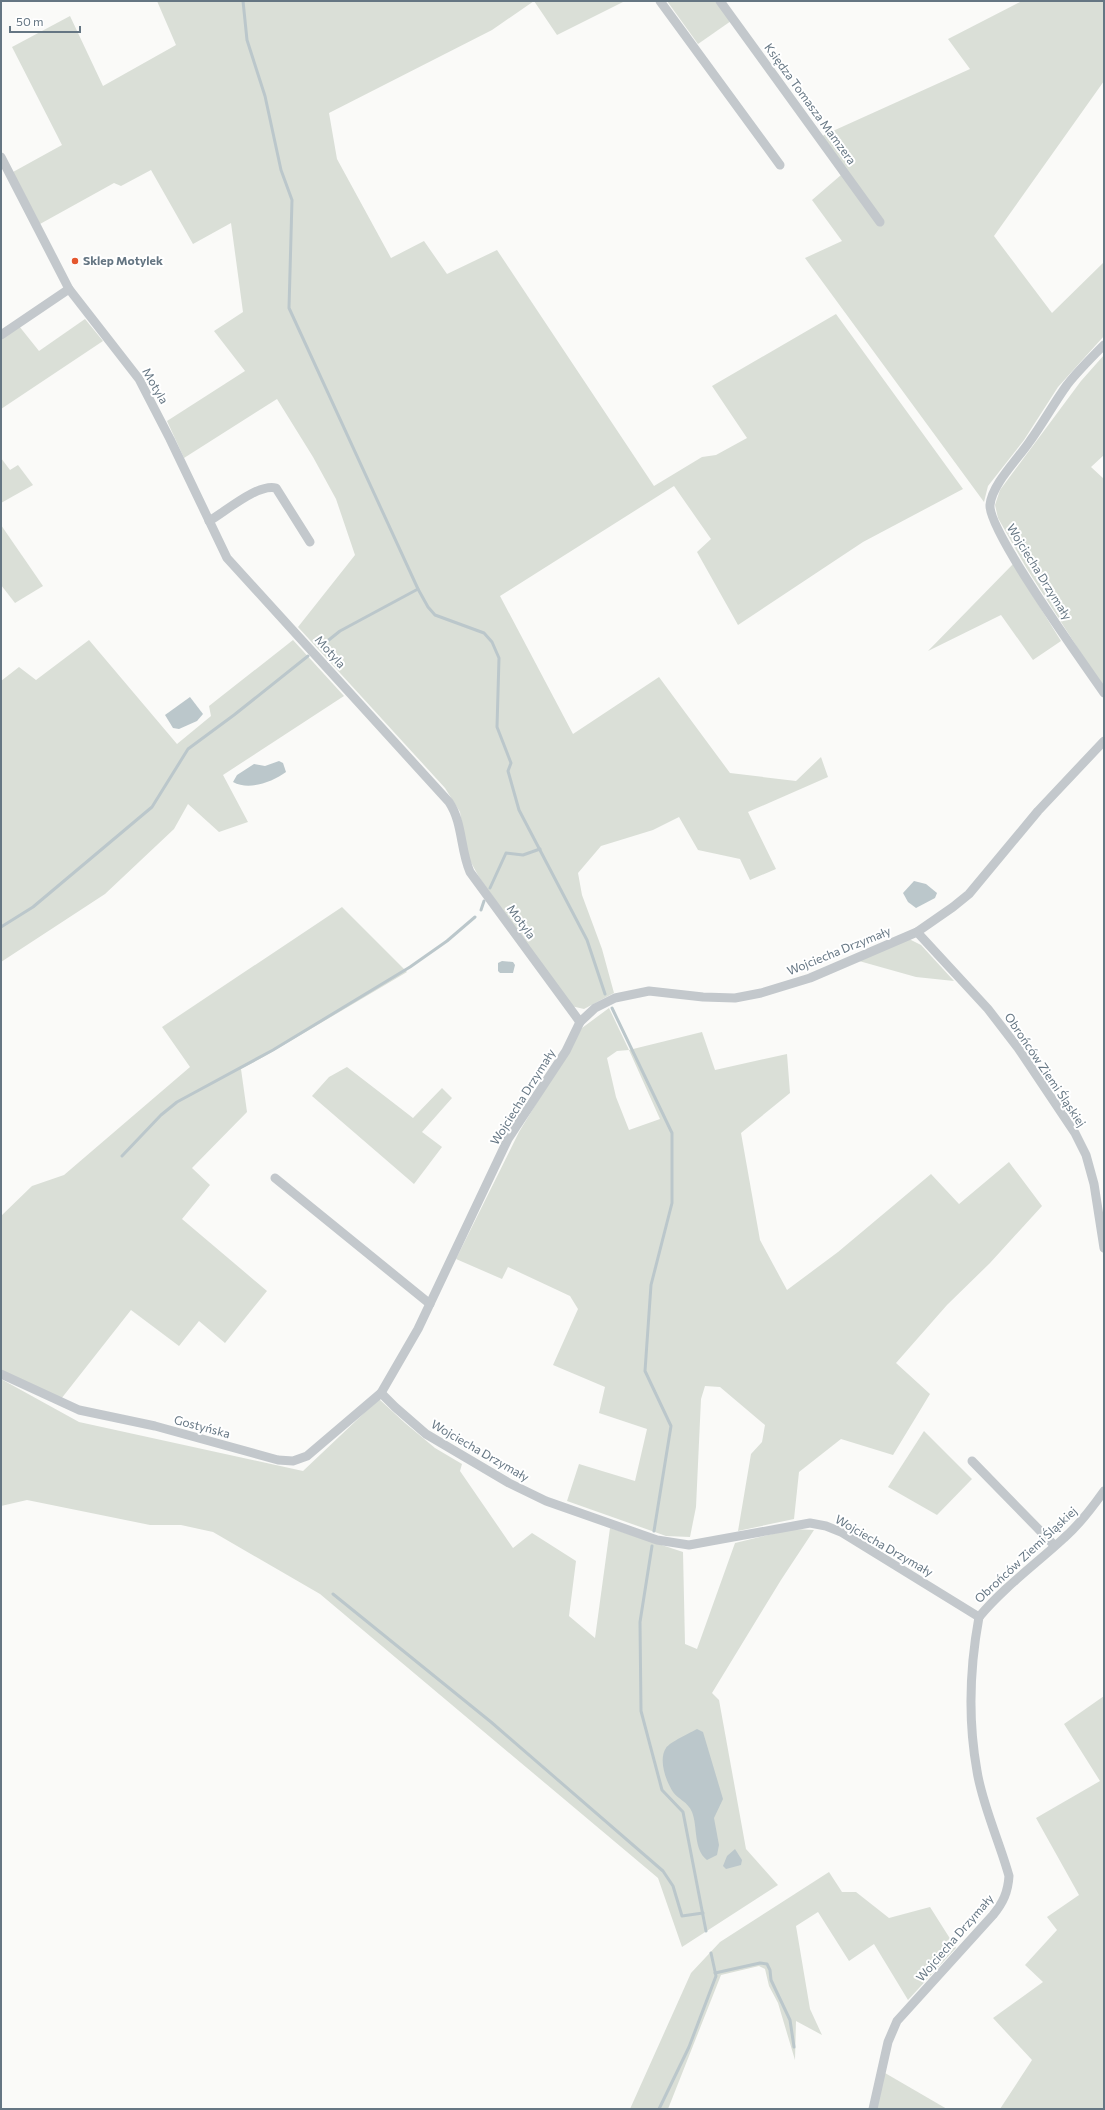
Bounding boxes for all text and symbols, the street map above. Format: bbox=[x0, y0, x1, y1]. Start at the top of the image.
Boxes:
scale bar bbox=[10, 8, 80, 34]
text: 50 m bbox=[16, 14, 44, 28]
street label: Księdza Tomasza Mamzera bbox=[762, 40, 860, 167]
place label: Sklep Motylek bbox=[83, 253, 163, 267]
marker: Sklep Motylek bbox=[70, 256, 80, 266]
street label: Motyla bbox=[140, 365, 172, 406]
street label: Wojciecha Drzymały bbox=[1005, 521, 1075, 622]
street label: Motyla bbox=[312, 632, 349, 671]
street label: Motyla bbox=[505, 902, 539, 941]
street label: Wojciecha Drzymały bbox=[785, 923, 893, 977]
street label: Obrońców Ziemi Śląskiej bbox=[1002, 1010, 1089, 1129]
street label: Wojciecha Drzymały bbox=[487, 1046, 557, 1147]
street label: Gostyńska bbox=[173, 1412, 232, 1440]
street label: Wojciecha Drzymały bbox=[429, 1416, 532, 1484]
street label: Obrońców Ziemi Śląskiej bbox=[971, 1503, 1079, 1605]
street label: Wojciecha Drzymały bbox=[833, 1511, 936, 1579]
street label: Wojciecha Drzymały bbox=[913, 1891, 996, 1984]

